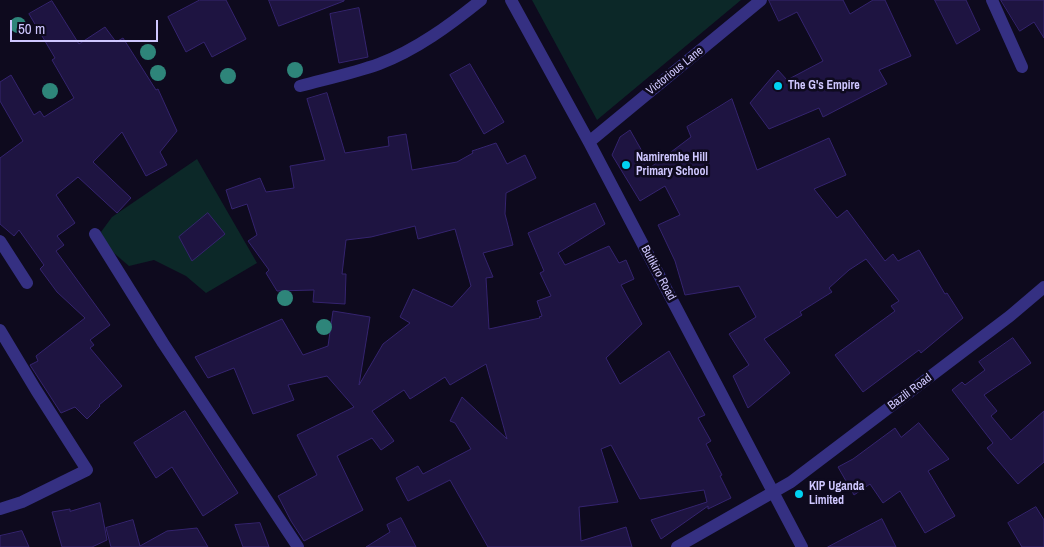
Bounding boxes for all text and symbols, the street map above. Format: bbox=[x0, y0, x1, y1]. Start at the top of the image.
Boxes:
scale bar bbox=[12, 10, 160, 42]
text: 50 m bbox=[18, 18, 45, 39]
street label: Victorious Lane bbox=[644, 44, 706, 98]
place label: The G's Empire bbox=[788, 79, 860, 93]
marker: The G's Empire bbox=[772, 80, 784, 92]
place label: Namirembe Hill Primary School bbox=[636, 151, 708, 179]
marker: Namirembe Hill Primary School bbox=[620, 159, 632, 171]
street label: Butikiro Road bbox=[638, 243, 678, 303]
street label: Bazili Road bbox=[885, 371, 935, 413]
place label: KIP Uganda Limited bbox=[809, 480, 864, 508]
marker: KIP Uganda Limited bbox=[793, 488, 805, 500]

